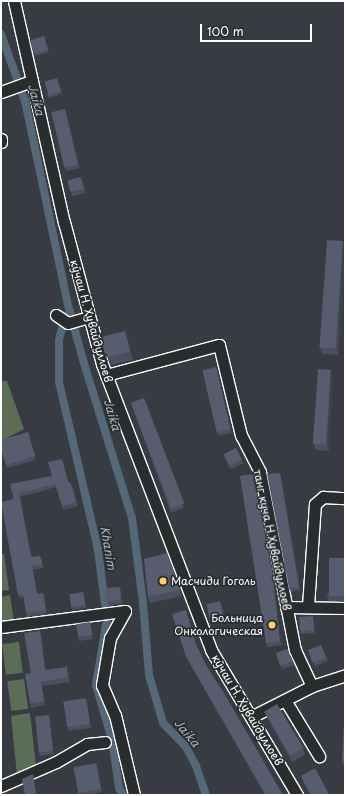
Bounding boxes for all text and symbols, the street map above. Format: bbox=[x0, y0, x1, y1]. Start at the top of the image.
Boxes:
scale bar bbox=[202, 16, 314, 42]
text: 100 m bbox=[207, 22, 244, 40]
water label: Jaika bbox=[25, 83, 47, 117]
street label: кӯчаи Н. Ҳувайдуллоев bbox=[67, 258, 115, 384]
water label: Jaika bbox=[100, 398, 124, 432]
street label: танг куча Н.Ҳувайдуллоев bbox=[251, 468, 293, 612]
water label: Khanim bbox=[97, 525, 119, 571]
place label: Масчиди Гоголь bbox=[171, 574, 256, 588]
marker: Масчиди Гоголь bbox=[158, 576, 168, 586]
place label: Больница Онкологическая bbox=[174, 612, 263, 638]
marker: Больница Онкологическая bbox=[266, 619, 278, 631]
street label: кӯчаи Н. Ҳувайдуллоев bbox=[209, 652, 285, 768]
water label: Jaika bbox=[171, 716, 203, 750]

